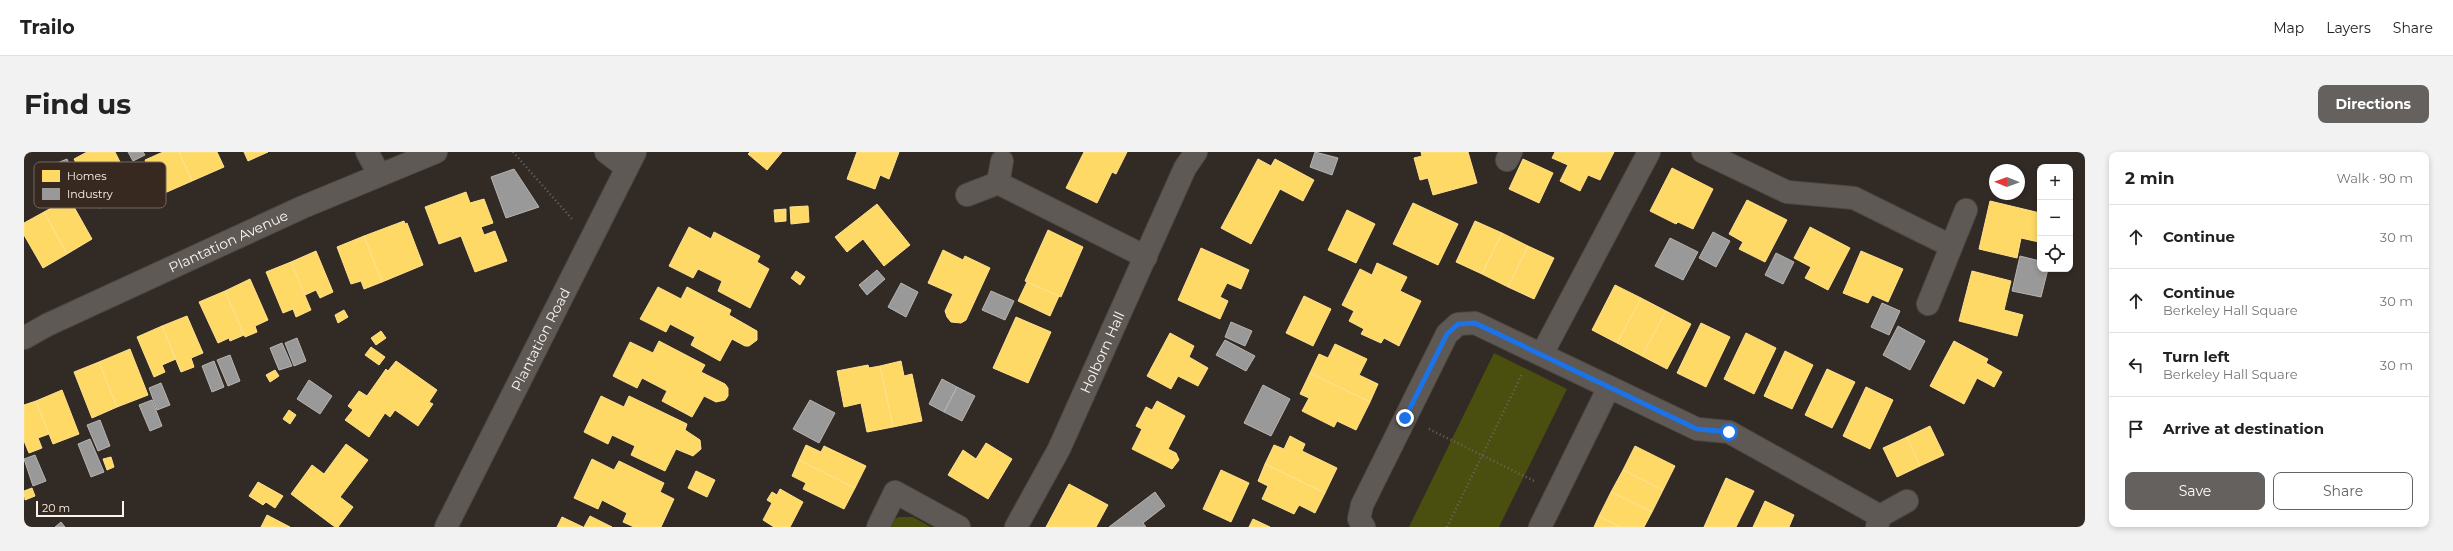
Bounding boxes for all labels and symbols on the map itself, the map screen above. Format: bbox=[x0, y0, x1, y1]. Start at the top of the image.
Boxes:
legend bbox=[34, 162, 166, 208]
north arrow bbox=[1989, 164, 2025, 200]
text: Homes bbox=[67, 169, 107, 183]
text: Industry bbox=[67, 187, 113, 201]
street label: Plantation Avenue bbox=[166, 206, 291, 277]
street label: Plantation Road bbox=[507, 285, 574, 394]
street label: Holborn Hall bbox=[1076, 308, 1129, 396]
route end bbox=[1396, 409, 1414, 427]
route start bbox=[1720, 423, 1738, 441]
scale bar bbox=[36, 499, 124, 518]

